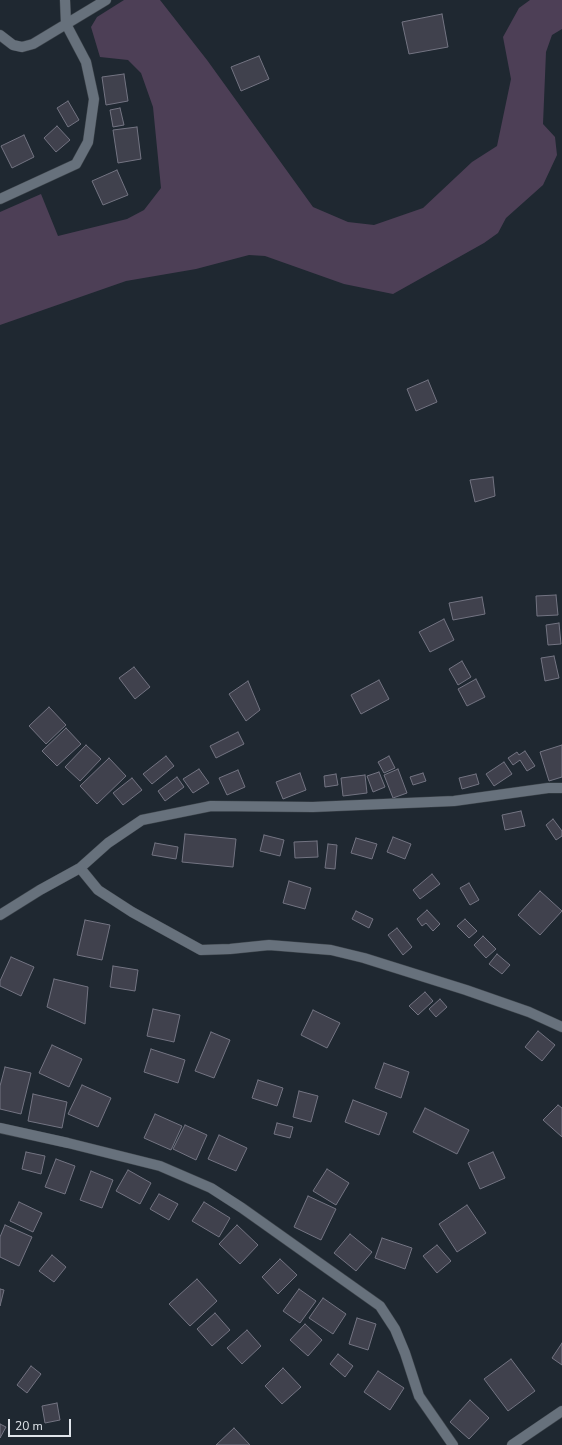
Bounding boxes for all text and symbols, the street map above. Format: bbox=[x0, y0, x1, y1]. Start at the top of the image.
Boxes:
scale bar bbox=[10, 1411, 73, 1437]
text: 20 m bbox=[15, 1418, 43, 1434]

